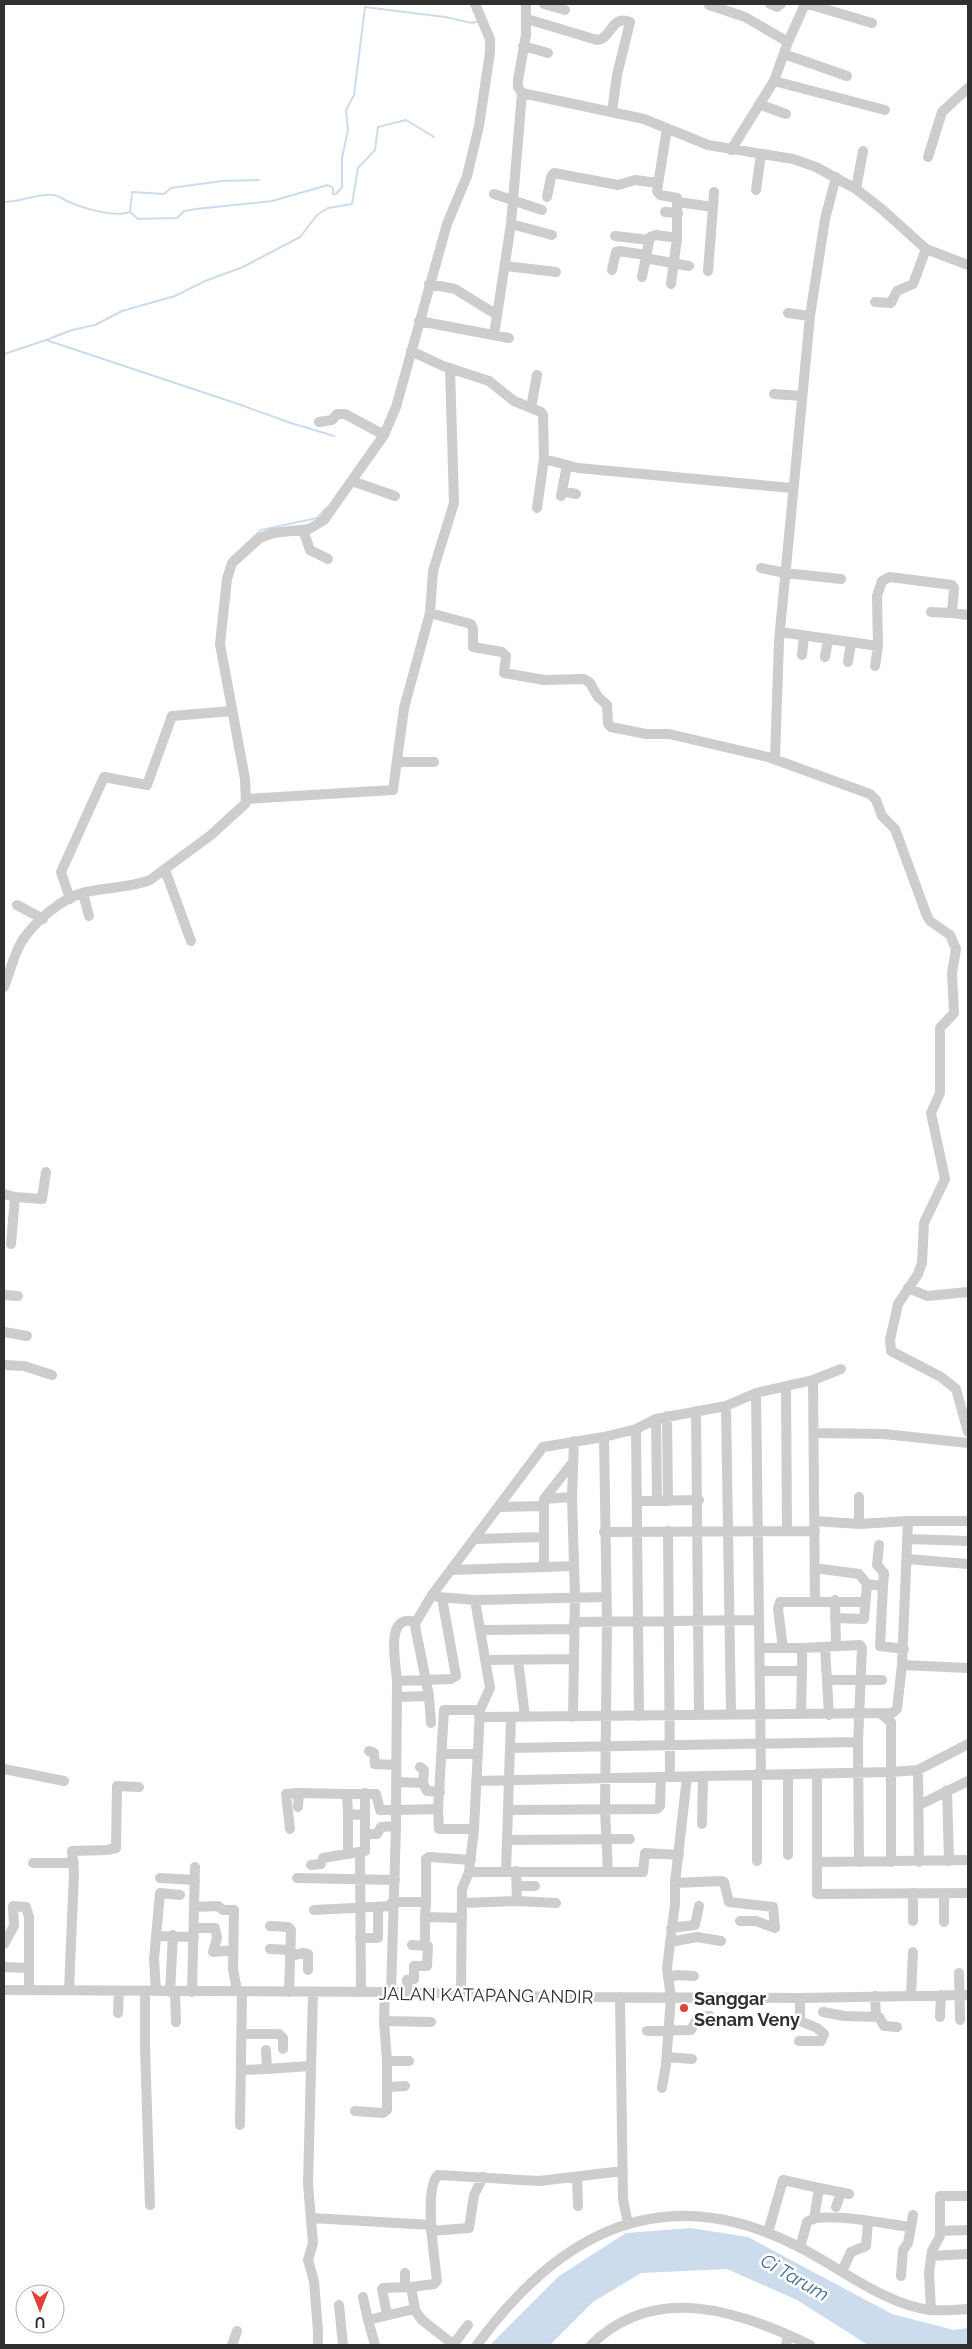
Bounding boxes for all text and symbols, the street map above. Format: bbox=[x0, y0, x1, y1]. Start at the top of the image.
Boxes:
street label: JALAN KATAPANG ANDIR bbox=[379, 1983, 594, 2007]
place label: Sanggar Senam Veny bbox=[694, 1988, 800, 2030]
marker: Sanggar Senam Veny bbox=[678, 2002, 690, 2014]
water label: Ci Tarum bbox=[757, 2249, 833, 2305]
north arrow bbox=[15, 2284, 65, 2334]
text: U bbox=[35, 2314, 45, 2330]

